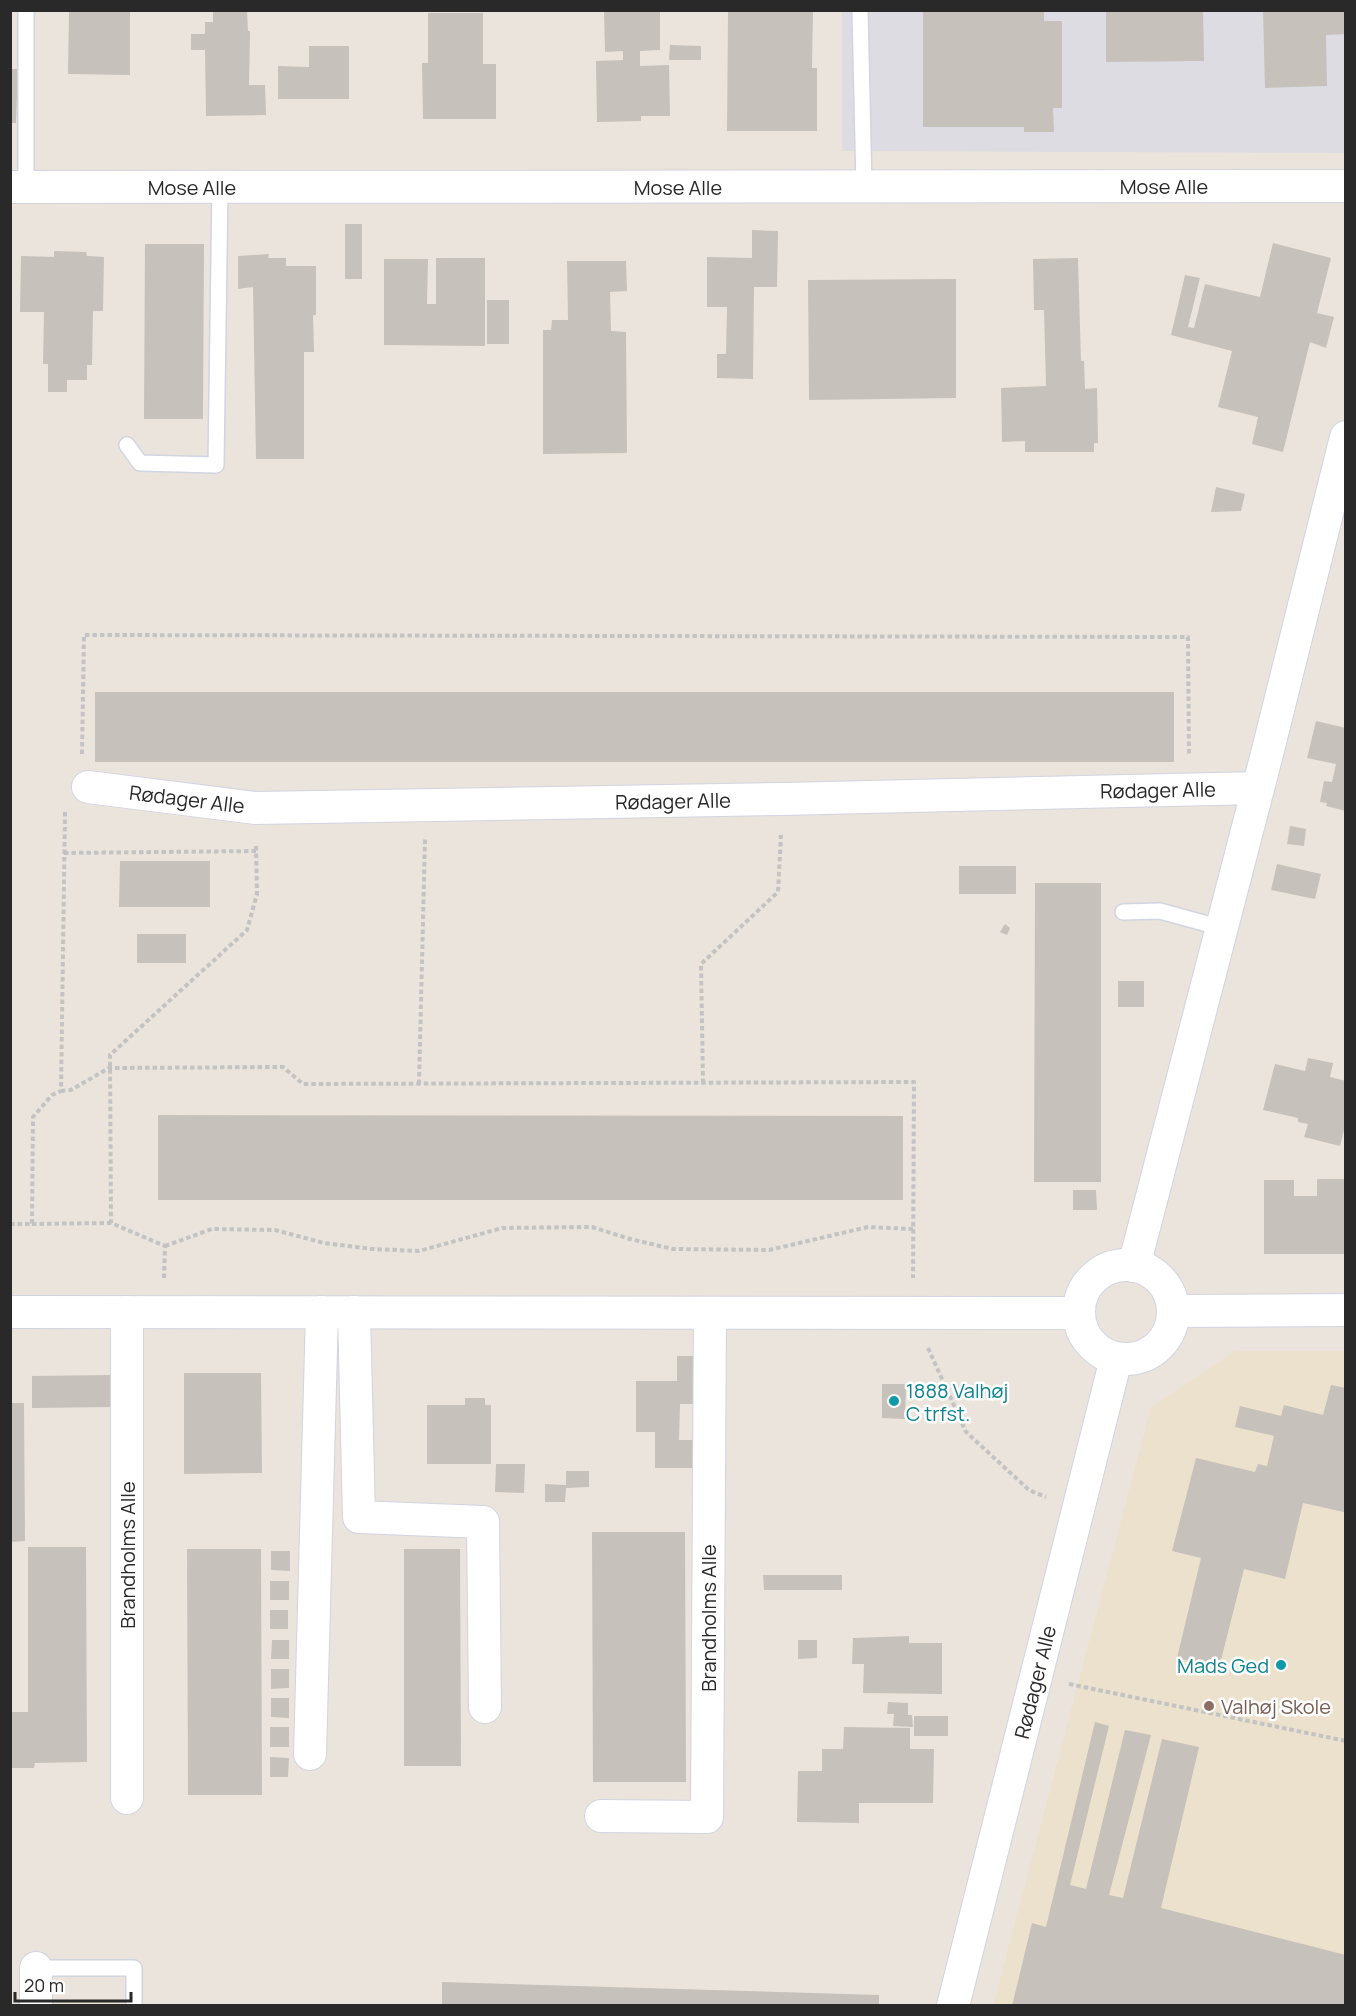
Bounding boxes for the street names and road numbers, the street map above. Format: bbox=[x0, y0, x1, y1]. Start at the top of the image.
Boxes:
street label: Mose Alle bbox=[1120, 173, 1208, 200]
street label: Mose Alle bbox=[148, 174, 236, 201]
street label: Mose Alle bbox=[634, 174, 722, 201]
street label: Rødager Alle bbox=[1100, 775, 1216, 805]
street label: Rødager Alle bbox=[128, 779, 246, 819]
street label: Rødager Alle bbox=[615, 786, 731, 816]
street label: Brandholms Alle bbox=[114, 1481, 141, 1629]
street label: Brandholms Alle bbox=[695, 1544, 722, 1692]
street label: Rødager Alle bbox=[1008, 1623, 1062, 1741]

